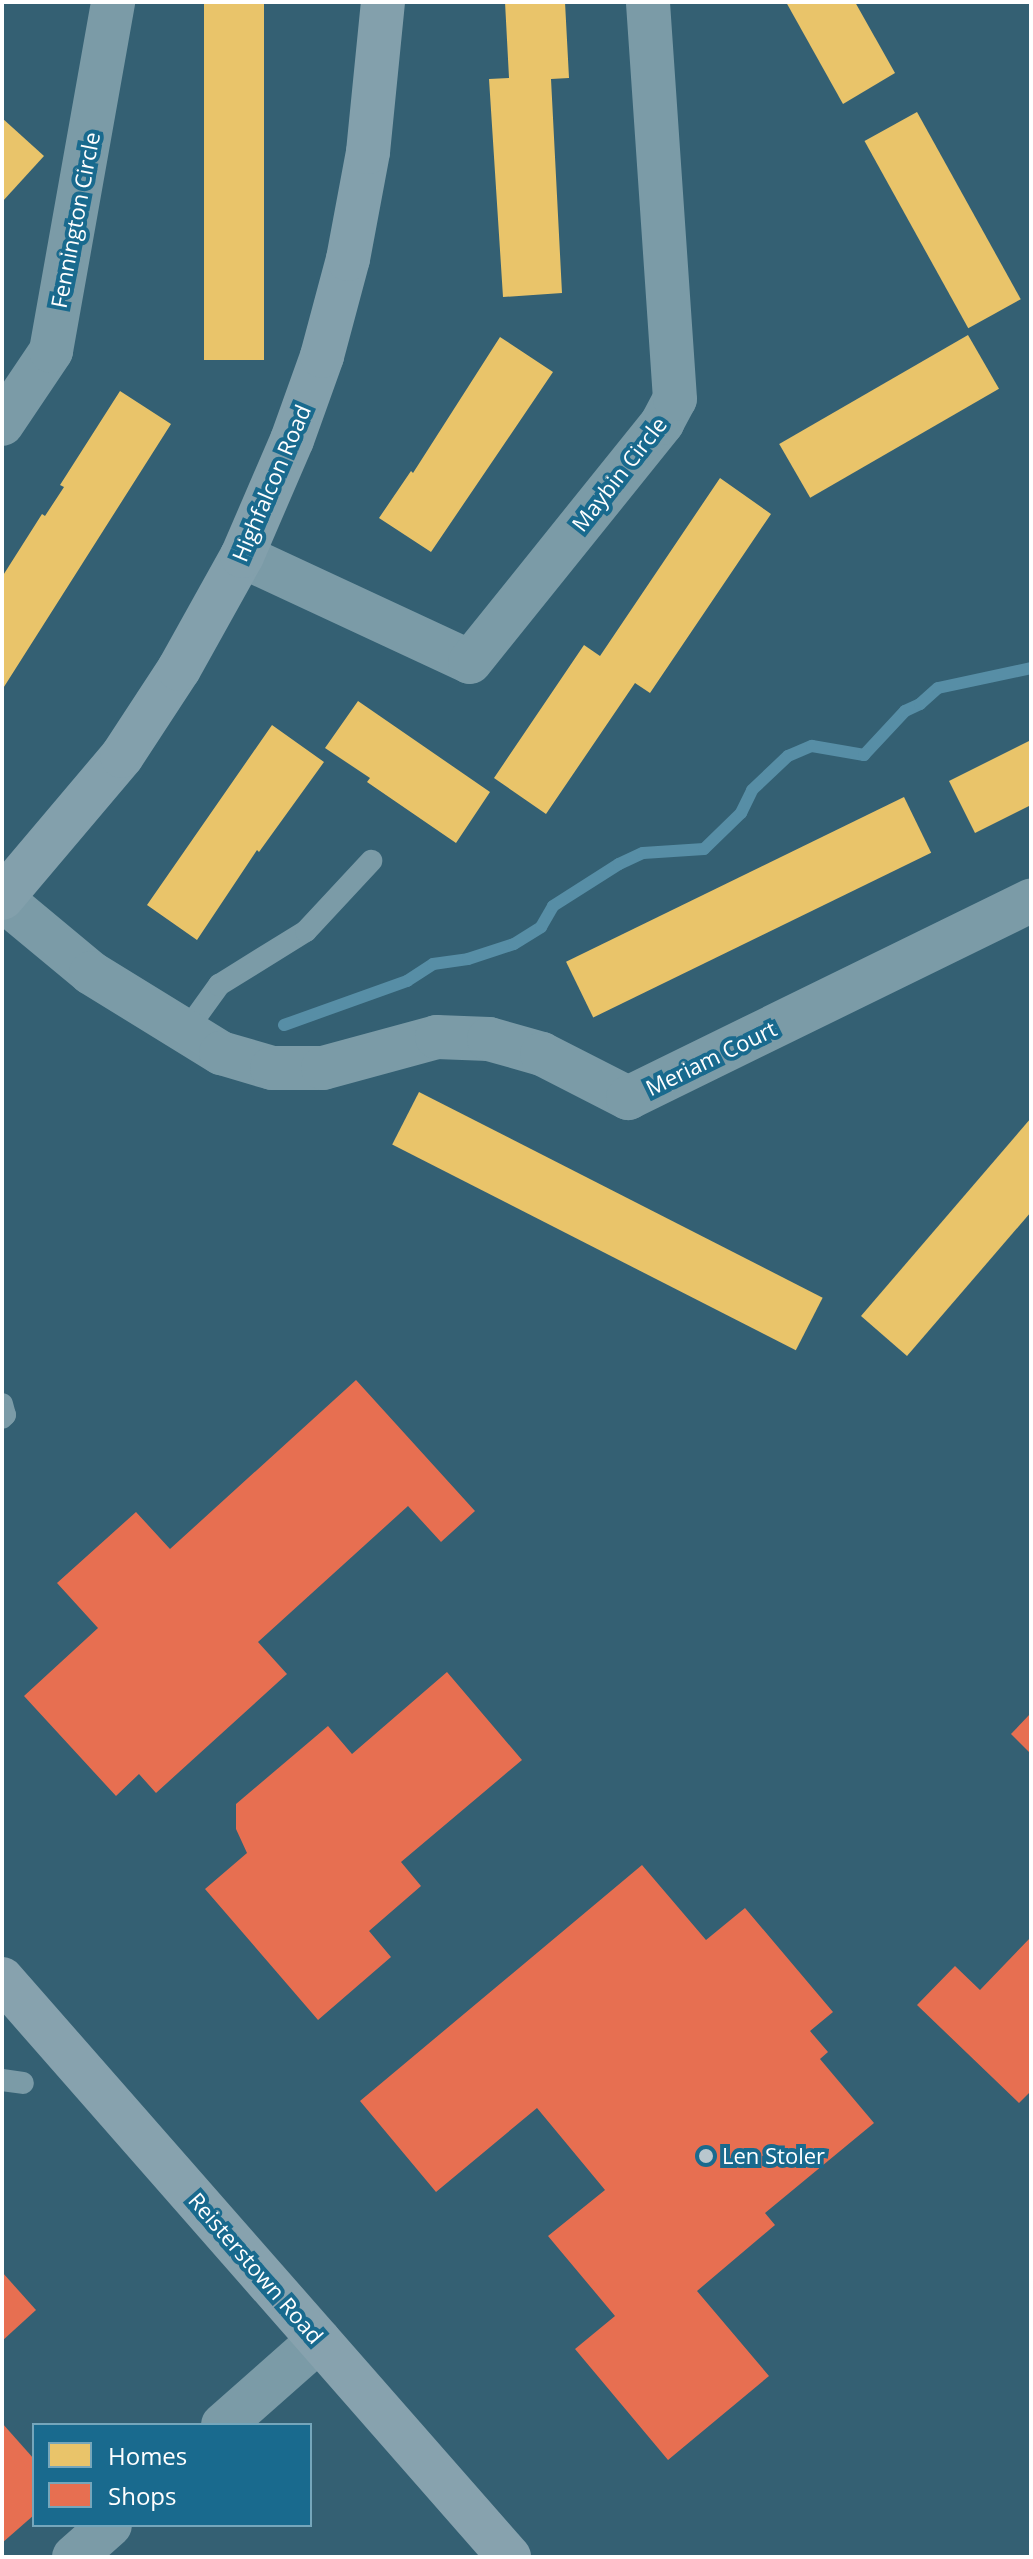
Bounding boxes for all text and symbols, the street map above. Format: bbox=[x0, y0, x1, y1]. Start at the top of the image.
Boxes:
street label: Fennington Circle bbox=[45, 130, 105, 310]
street label: Highfalcon Road bbox=[226, 401, 316, 565]
street label: Maybin Circle bbox=[566, 411, 672, 537]
street label: Meriam Court bbox=[641, 1015, 781, 1101]
place label: Len Stoler bbox=[722, 2143, 825, 2169]
marker: Len Stoler bbox=[697, 2147, 715, 2165]
street label: Reisterstown Road bbox=[183, 2187, 329, 2349]
legend bbox=[32, 2423, 312, 2527]
text: Homes bbox=[108, 2439, 187, 2472]
text: Shops bbox=[108, 2479, 176, 2512]

